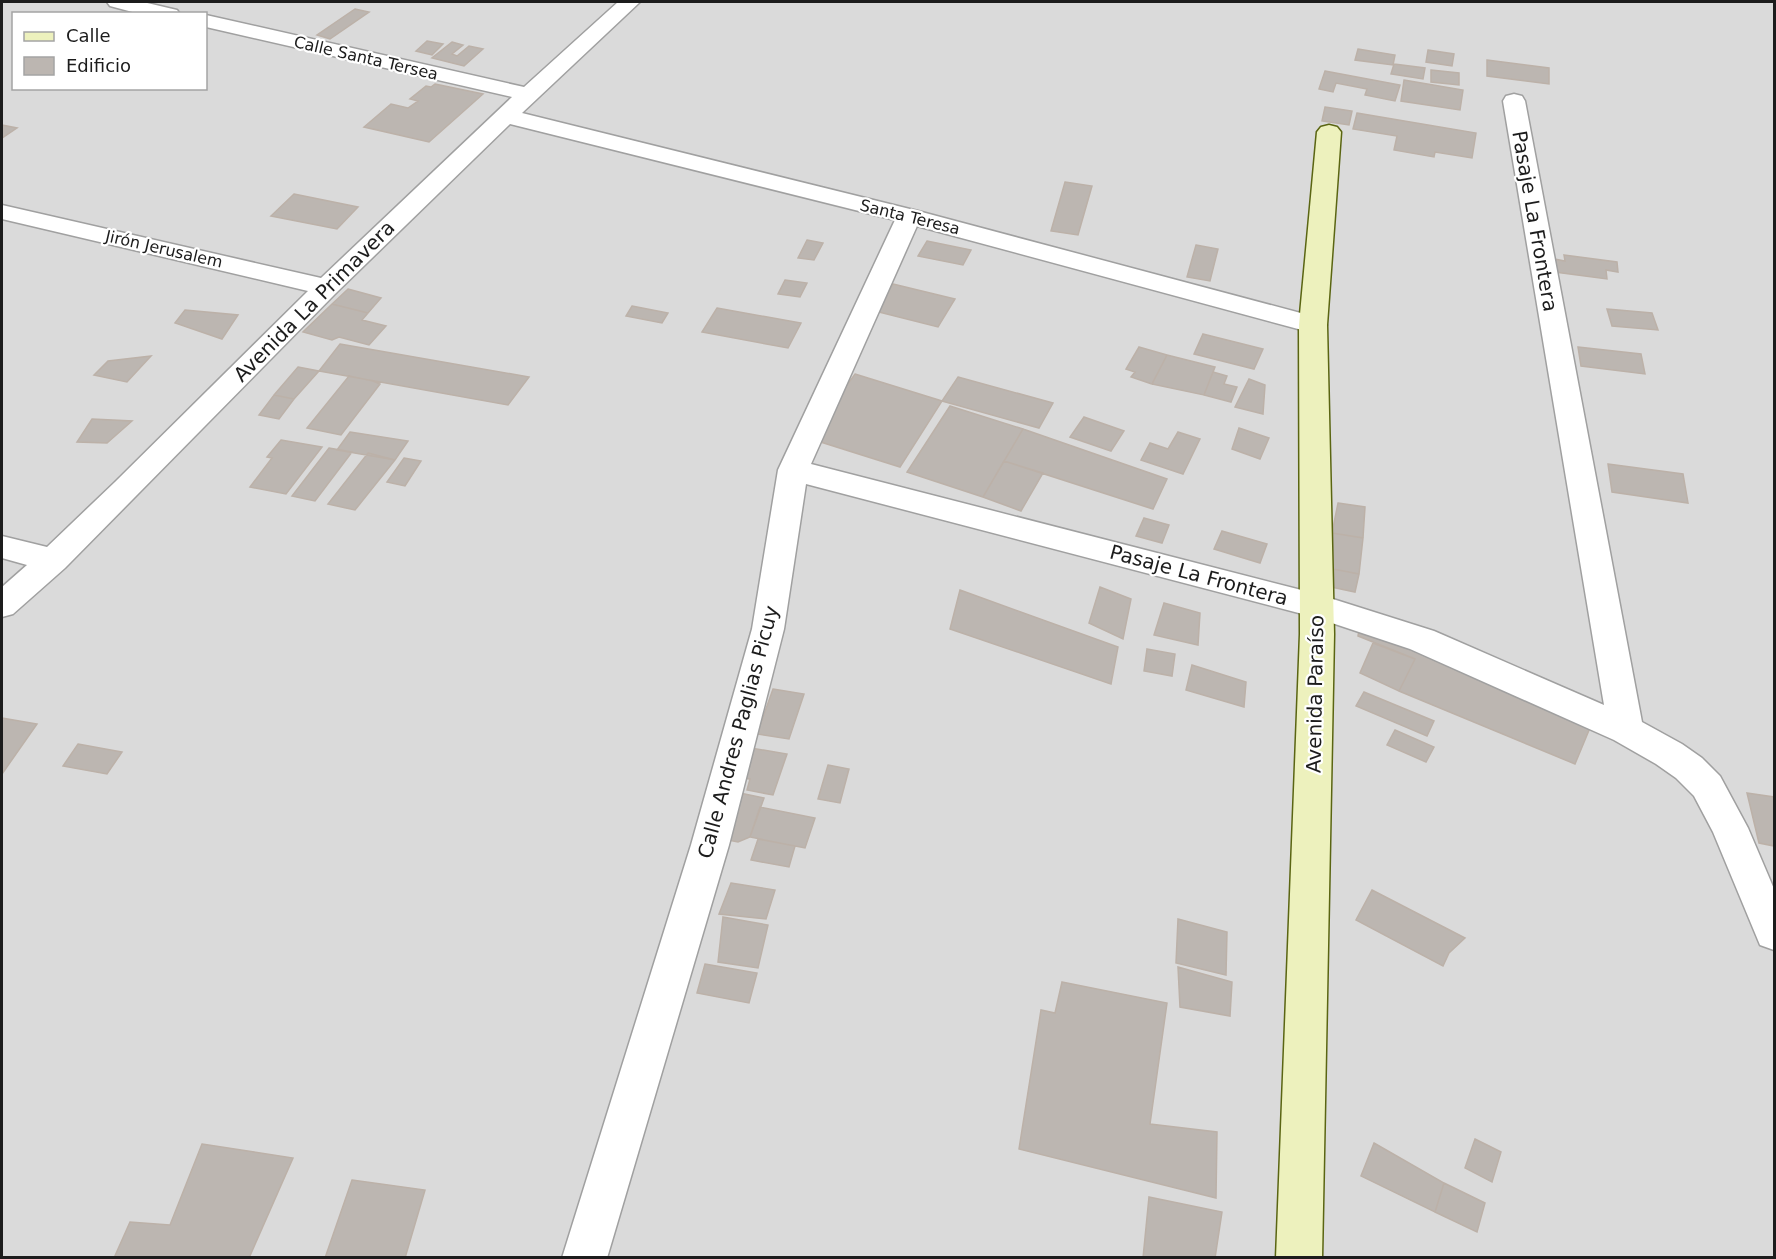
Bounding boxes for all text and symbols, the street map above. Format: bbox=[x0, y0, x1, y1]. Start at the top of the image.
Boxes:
legend bbox=[12, 12, 207, 90]
text: Calle bbox=[66, 25, 111, 46]
street label: Calle Santa Tersea bbox=[292, 32, 440, 84]
text: Edificio bbox=[66, 55, 131, 76]
street label: Pasaje La Frontera bbox=[1507, 129, 1563, 313]
street label: Santa Teresa bbox=[858, 195, 962, 239]
street label: Avenida La Primavera bbox=[229, 216, 399, 386]
street label: Jirón Jerusalem bbox=[103, 226, 224, 272]
street label: Pasaje La Frontera bbox=[1107, 540, 1291, 610]
street label: Calle Andres Paglias Picuy bbox=[693, 603, 783, 861]
street label: Avenida Paraíso bbox=[1302, 615, 1328, 773]

